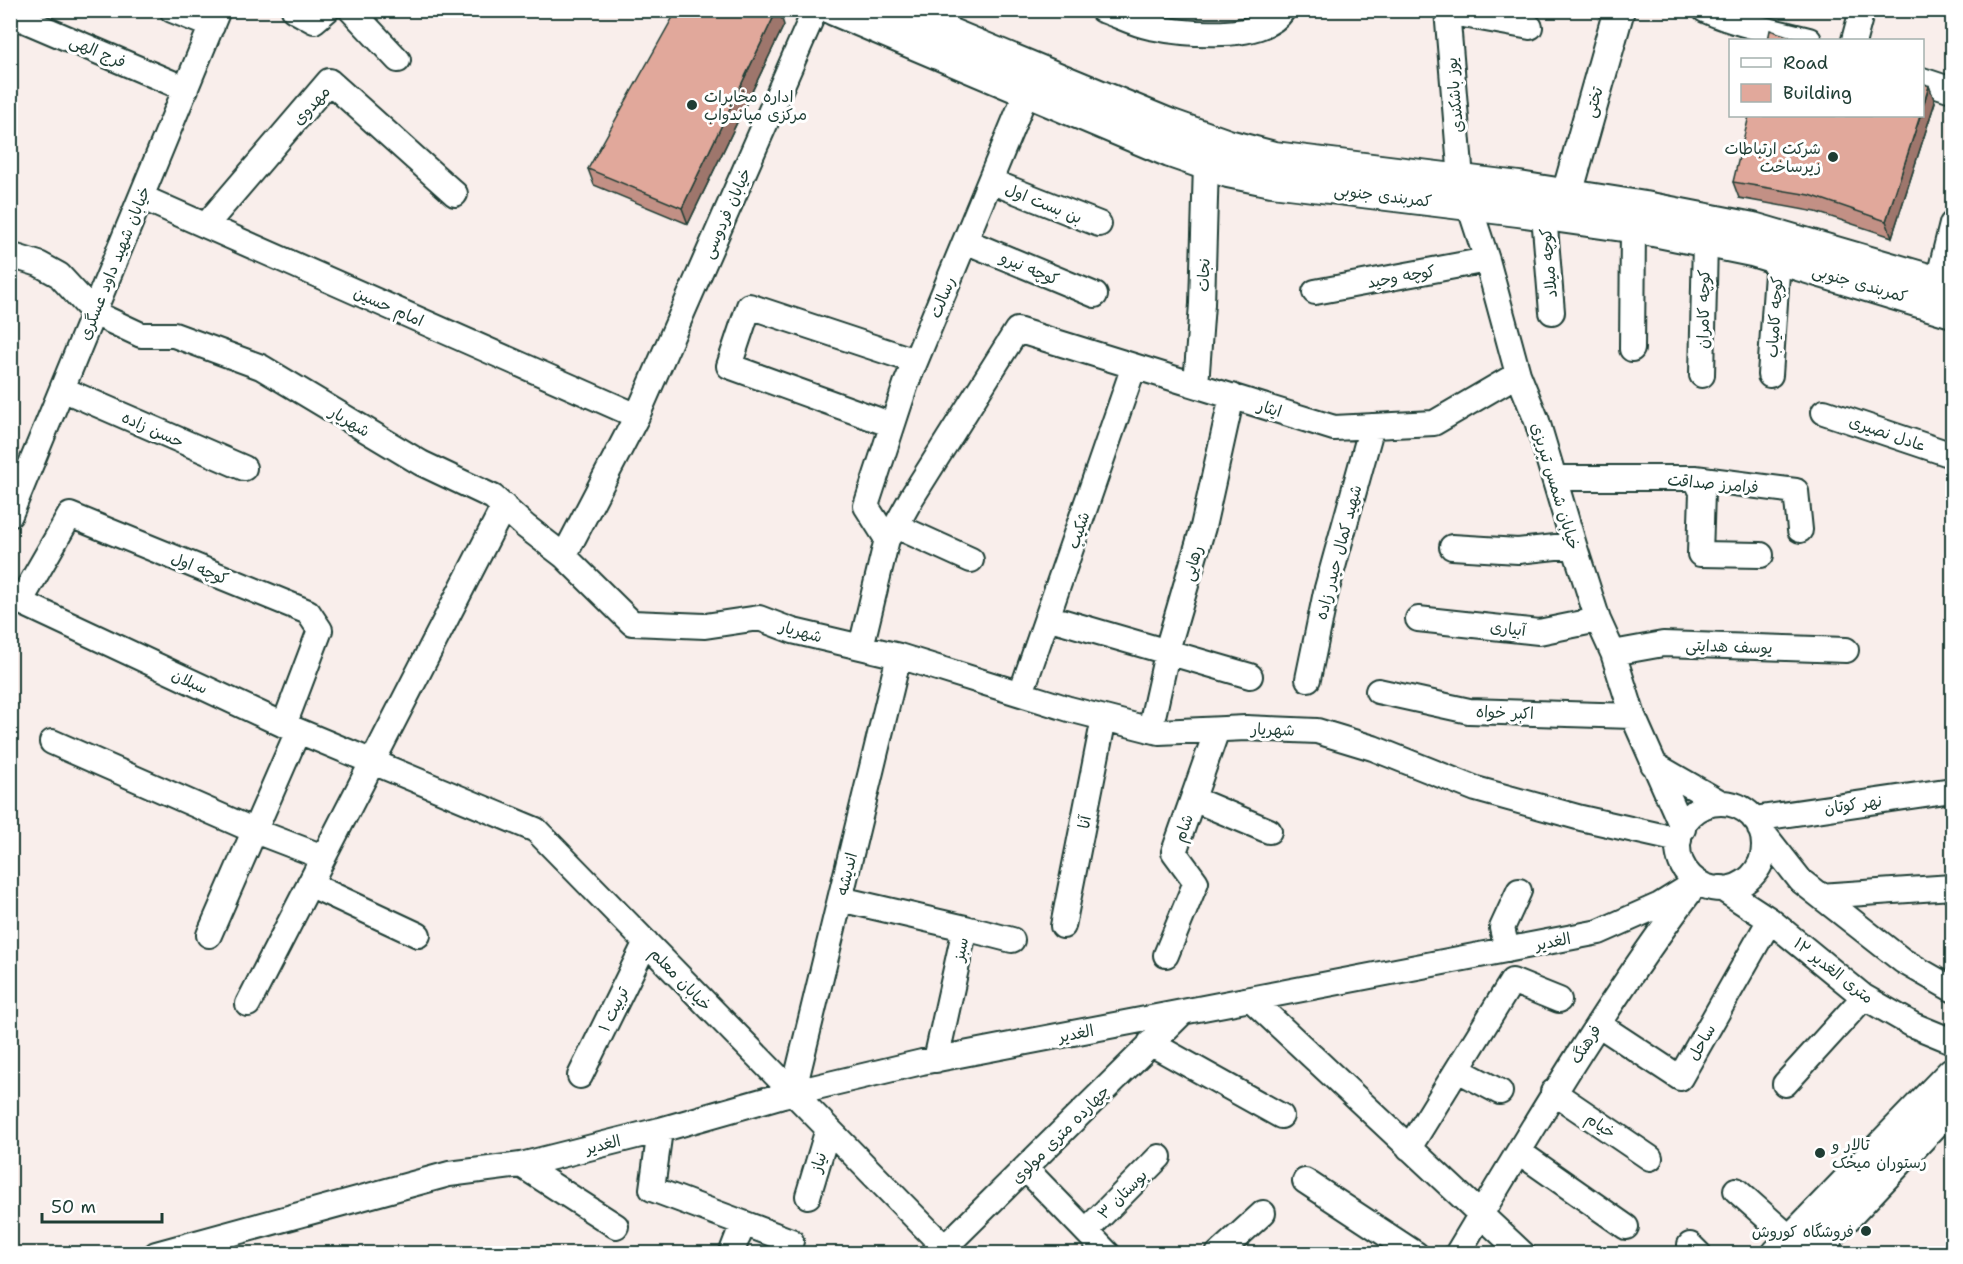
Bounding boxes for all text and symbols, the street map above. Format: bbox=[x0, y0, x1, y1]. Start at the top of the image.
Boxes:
street label: فرج الهی bbox=[67, 30, 129, 73]
legend bbox=[1729, 39, 1924, 117]
text: Road bbox=[1783, 51, 1828, 75]
street label: یوز باشکندی bbox=[1441, 56, 1468, 134]
street label: مهدوی bbox=[288, 81, 335, 129]
text: Building bbox=[1783, 81, 1852, 105]
street label: تختی bbox=[1579, 84, 1608, 120]
place label: اداره مخابرات مرکزی میاندواب bbox=[704, 86, 807, 125]
marker: اداره مخابرات مرکزی میاندواب bbox=[685, 98, 699, 112]
place label: شرکت ارتباطات زیرساخت bbox=[1724, 138, 1821, 177]
marker: شرکت ارتباطات زیرساخت bbox=[1826, 150, 1840, 164]
street label: خیابان فردوسی bbox=[697, 165, 756, 262]
street label: بن بست اول bbox=[1002, 179, 1085, 228]
street label: کمربندی جنوبی bbox=[1333, 179, 1433, 212]
street label: خیابان شهید داود عسگری bbox=[74, 183, 155, 343]
street label: کوچه میلاد bbox=[1535, 227, 1562, 299]
street label: کوچه نیرو bbox=[996, 246, 1062, 290]
street label: نجات bbox=[1192, 258, 1215, 292]
street label: کوچه وحید bbox=[1365, 260, 1437, 293]
street label: کمربندی جنوبی bbox=[1810, 260, 1910, 307]
street label: کوچه کامران bbox=[1692, 269, 1715, 349]
street label: رسالت bbox=[925, 273, 960, 321]
street label: کوچه کامیاب bbox=[1761, 275, 1788, 359]
street label: امام حسین bbox=[350, 282, 427, 333]
street label: ایثار bbox=[1253, 394, 1284, 422]
street label: شهریار bbox=[324, 400, 374, 442]
street label: حسن زاده bbox=[118, 406, 187, 452]
street label: عادل نصیری bbox=[1846, 410, 1929, 456]
street label: خیابان شمس تبریزی bbox=[1526, 420, 1585, 552]
street label: فرامرز صداقت bbox=[1666, 469, 1759, 498]
street label: شهید کمال حیدر زاده bbox=[1310, 482, 1367, 622]
street label: شکیب bbox=[1062, 509, 1095, 552]
street label: رهایی bbox=[1177, 543, 1208, 583]
street label: کوچه اول bbox=[168, 547, 232, 590]
street label: شهریار bbox=[775, 615, 825, 648]
street label: آبیاری bbox=[1489, 616, 1528, 641]
street label: یوسف هدایتی bbox=[1685, 634, 1773, 659]
street label: سبلان bbox=[168, 664, 211, 699]
street label: اکبر خواه bbox=[1476, 701, 1534, 724]
street label: شهریار bbox=[1249, 718, 1295, 741]
street label: نهر کوتان bbox=[1823, 790, 1883, 819]
street label: شام bbox=[1169, 811, 1200, 846]
street label: آنا bbox=[1073, 813, 1096, 830]
street label: اندیشه bbox=[831, 850, 862, 898]
street label: الغدیر bbox=[1532, 928, 1573, 956]
street label: ۱۲ متری الغدیر bbox=[1789, 933, 1878, 1008]
street label: سبز bbox=[947, 935, 973, 965]
street label: خیابان معلم bbox=[644, 943, 716, 1017]
street label: تربیت ۱ bbox=[594, 983, 633, 1035]
street label: الغدیر bbox=[1055, 1020, 1096, 1048]
street label: ساحل bbox=[1683, 1020, 1720, 1064]
street label: فرهنگ bbox=[1565, 1021, 1606, 1068]
street label: چهارده متری مولوی bbox=[1007, 1081, 1114, 1188]
street label: خیام bbox=[1581, 1108, 1620, 1145]
street label: الغدیر bbox=[581, 1130, 623, 1159]
place label: تالار و رستوران میخک bbox=[1830, 1134, 1927, 1173]
marker: تالار و رستوران میخک bbox=[1813, 1146, 1827, 1160]
street label: نیاز bbox=[805, 1150, 831, 1177]
street label: بوستان ۳ bbox=[1093, 1165, 1152, 1224]
scale bar bbox=[42, 1186, 162, 1224]
text: 50 m bbox=[51, 1195, 96, 1219]
place label: فروشگاه کوروش bbox=[1752, 1221, 1854, 1242]
marker: فروشگاه کوروش bbox=[1859, 1224, 1873, 1238]

